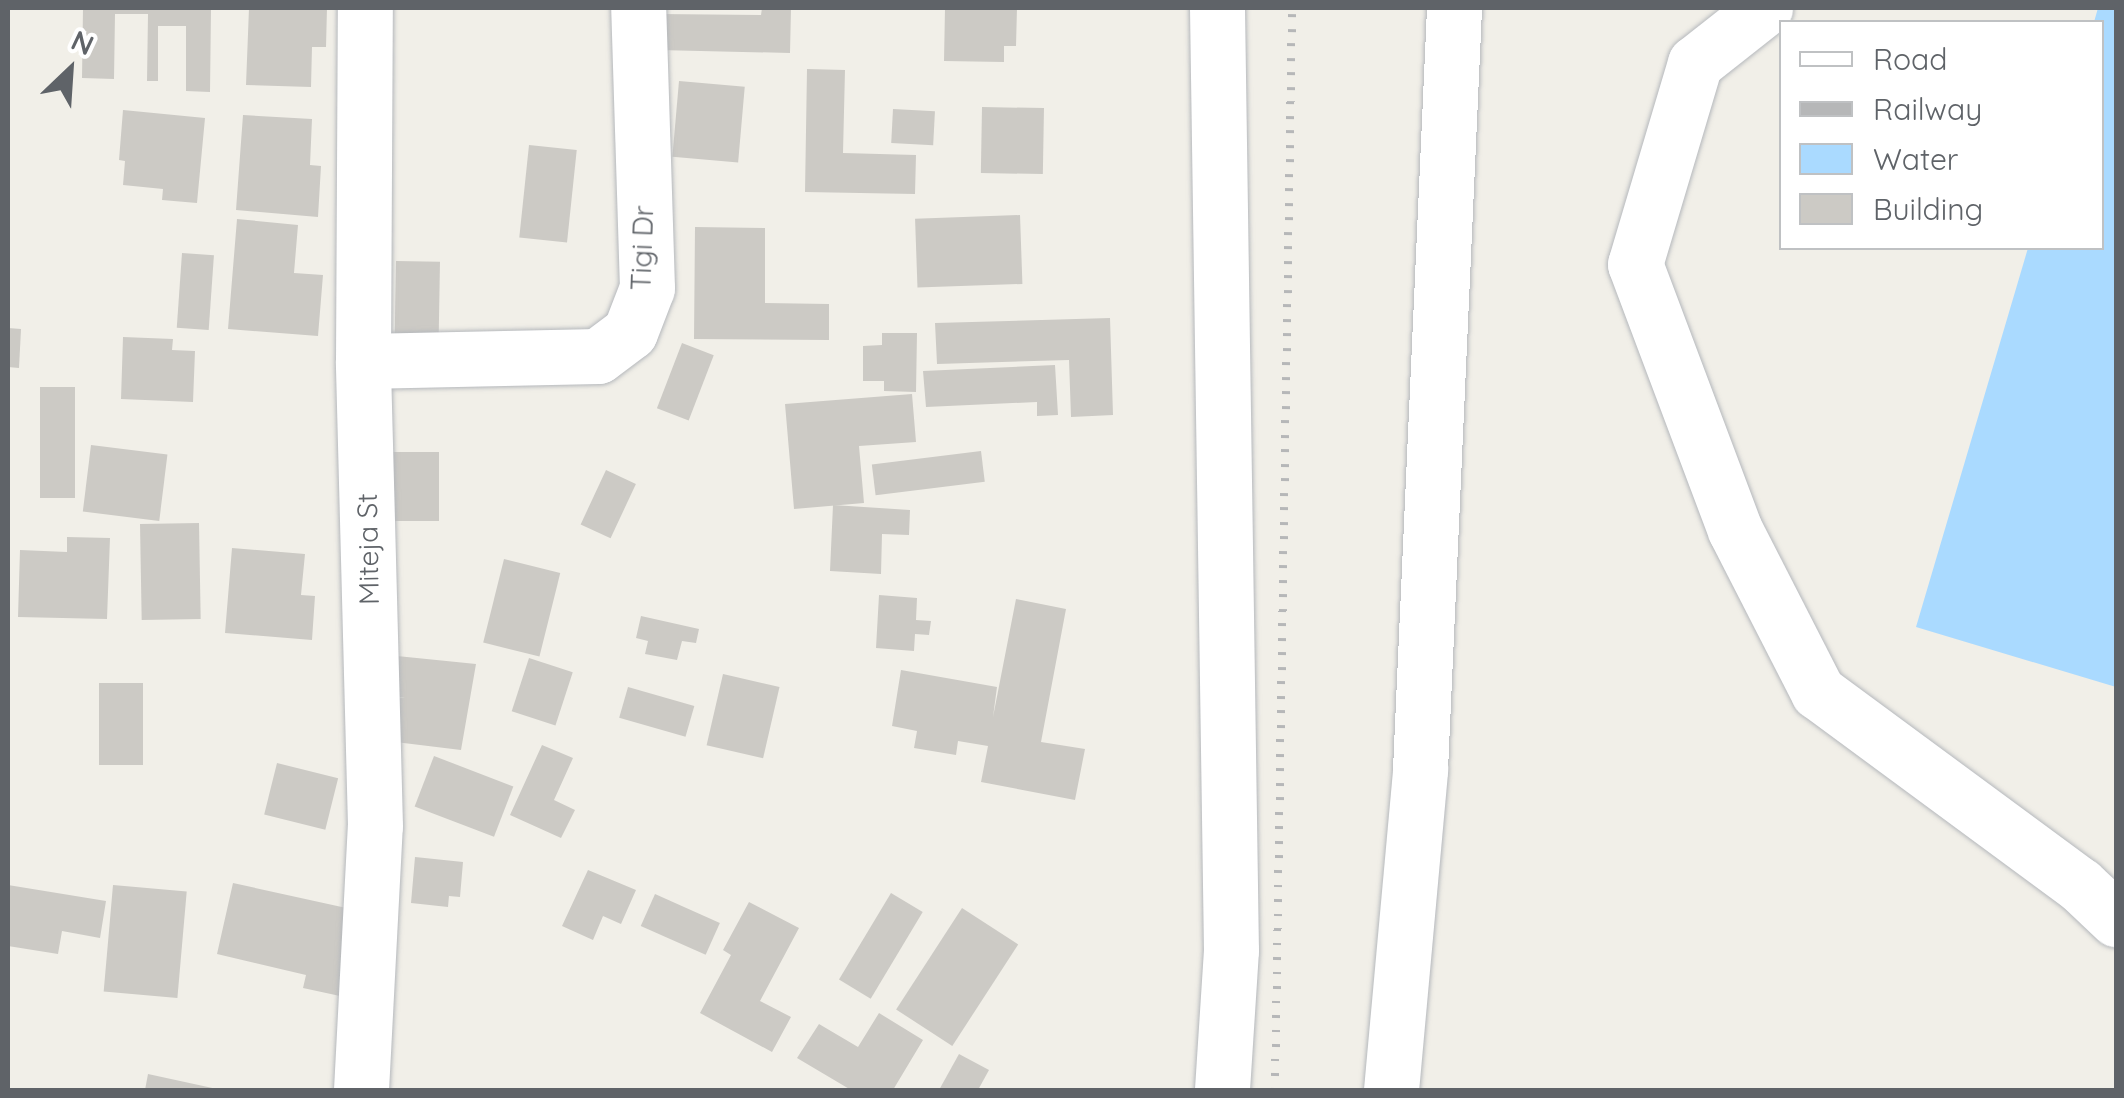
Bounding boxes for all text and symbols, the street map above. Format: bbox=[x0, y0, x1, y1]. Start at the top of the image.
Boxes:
north arrow bbox=[20, 20, 120, 120]
legend bbox=[1779, 20, 2104, 250]
text: N bbox=[66, 22, 100, 63]
text: Road bbox=[1873, 40, 1947, 78]
text: Railway bbox=[1873, 90, 1982, 128]
text: Water bbox=[1873, 140, 1958, 178]
text: Building bbox=[1873, 190, 1983, 228]
street label: Tigi Dr bbox=[624, 205, 660, 291]
street label: Miteja St bbox=[350, 493, 386, 605]

